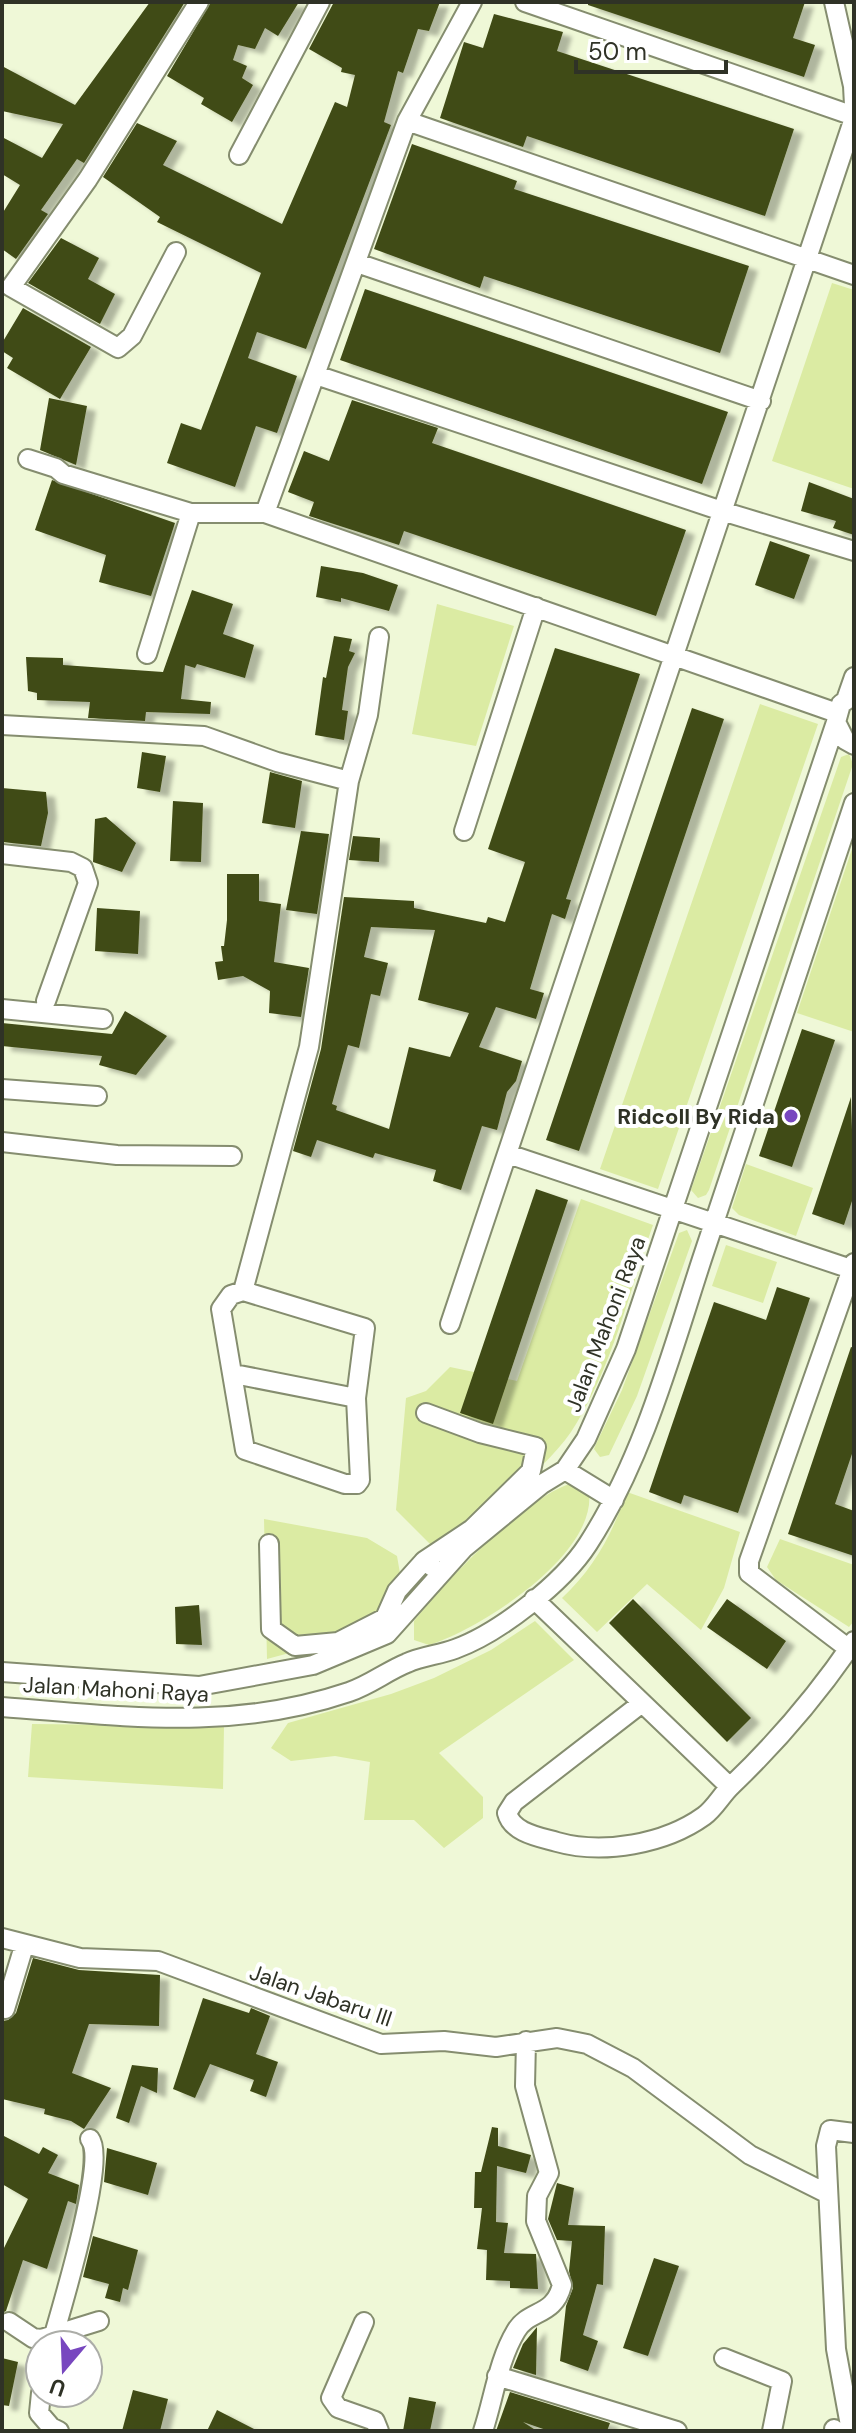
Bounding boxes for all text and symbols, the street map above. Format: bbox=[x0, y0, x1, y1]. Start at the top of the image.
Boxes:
scale bar bbox=[576, 24, 726, 74]
text: 50 m bbox=[588, 36, 647, 67]
place label: Ridcoll By Rida bbox=[617, 1102, 775, 1131]
marker: Ridcoll By Rida bbox=[782, 1107, 800, 1125]
street label: Jalan Mahoni Raya bbox=[559, 1232, 652, 1416]
street label: Jalan Mahoni Raya bbox=[22, 1670, 210, 1709]
street label: Jalan Jabaru III bbox=[246, 1957, 396, 2033]
north arrow bbox=[24, 2329, 104, 2409]
text: U bbox=[46, 2371, 70, 2404]

